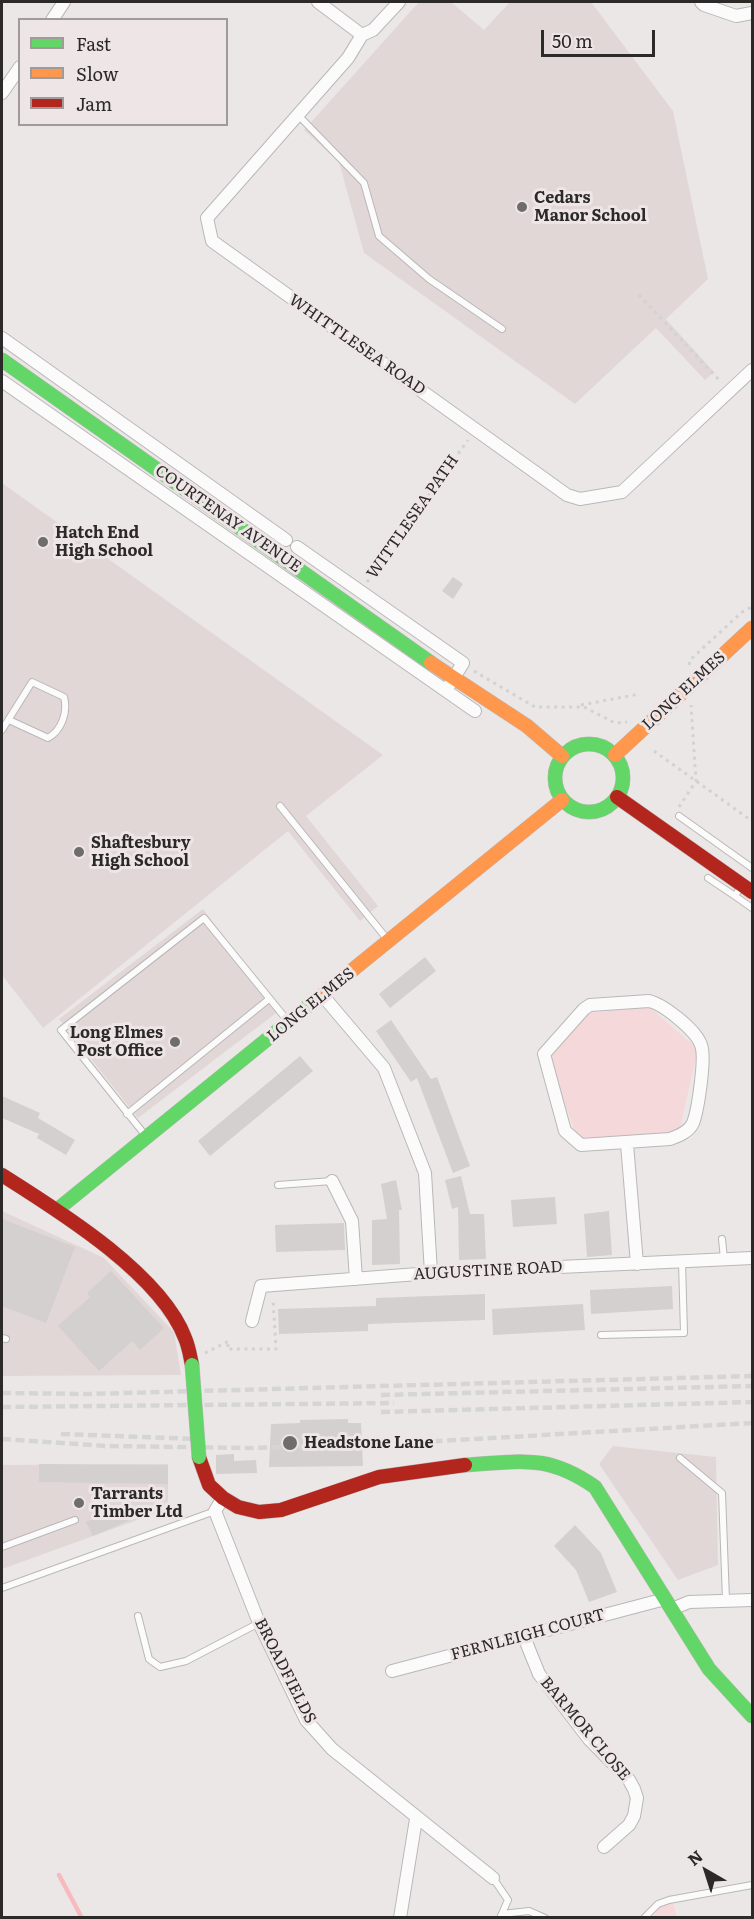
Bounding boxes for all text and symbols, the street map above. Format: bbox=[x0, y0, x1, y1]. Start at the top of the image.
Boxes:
legend bbox=[18, 18, 228, 126]
scale bar bbox=[544, 18, 658, 56]
text: 50 m bbox=[552, 27, 593, 54]
text: Fast bbox=[76, 30, 111, 57]
text: Slow bbox=[76, 60, 118, 87]
text: Jam bbox=[76, 90, 112, 117]
place label: Cedars Manor School bbox=[534, 188, 646, 226]
marker: Cedars Manor School bbox=[515, 200, 529, 214]
street label: WHITTLESEA ROAD bbox=[285, 291, 429, 399]
street label: WITTLESEA PATH bbox=[363, 451, 463, 583]
street label: COURTENAY AVENUE bbox=[151, 461, 305, 577]
place label: Hatch End High School bbox=[55, 523, 153, 561]
marker: Hatch End High School bbox=[36, 535, 50, 549]
street label: LONG ELMES bbox=[639, 648, 729, 734]
place label: Shaftesbury High School bbox=[91, 833, 190, 871]
marker: Shaftesbury High School bbox=[72, 845, 86, 859]
street label: LONG ELMES bbox=[264, 964, 358, 1046]
place label: Long Elmes Post Office bbox=[70, 1023, 163, 1061]
marker: Long Elmes Post Office bbox=[168, 1035, 182, 1049]
street label: AUGUSTINE ROAD bbox=[413, 1258, 563, 1284]
place label: Headstone Lane bbox=[304, 1433, 433, 1453]
marker: Headstone Lane bbox=[281, 1434, 299, 1452]
place label: Tarrants Timber Ltd bbox=[91, 1484, 183, 1522]
marker: Tarrants Timber Ltd bbox=[72, 1496, 86, 1510]
street label: FERNLEIGH COURT bbox=[449, 1605, 607, 1665]
street label: BROADFIELDS bbox=[250, 1615, 320, 1727]
street label: BARMOR CLOSE bbox=[536, 1673, 634, 1785]
north arrow bbox=[676, 1841, 736, 1901]
text: N bbox=[682, 1843, 707, 1871]

